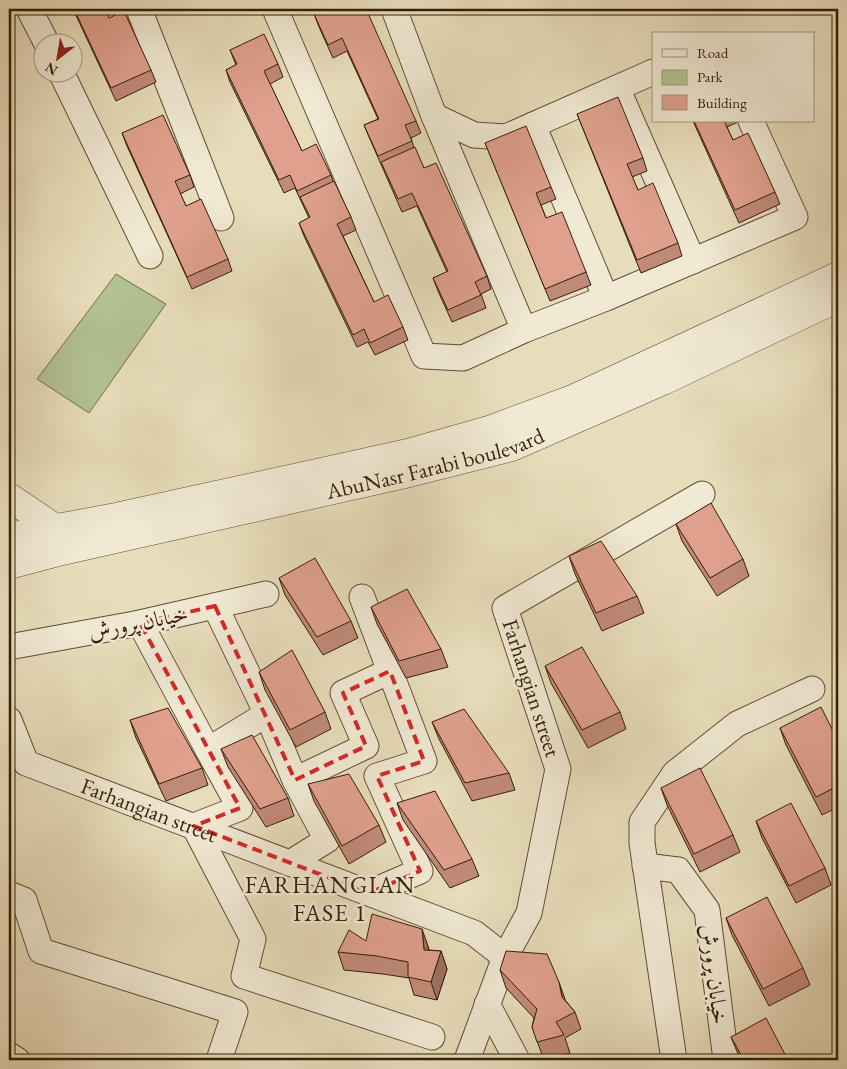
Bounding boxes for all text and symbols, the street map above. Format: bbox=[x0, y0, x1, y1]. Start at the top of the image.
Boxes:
north arrow bbox=[32, 32, 82, 82]
legend bbox=[652, 32, 814, 122]
text: Road bbox=[697, 43, 729, 62]
text: N bbox=[41, 58, 61, 80]
text: Park bbox=[697, 67, 724, 86]
text: Building bbox=[697, 93, 747, 112]
street label: AbuNasr Farabi boulevard bbox=[322, 420, 549, 506]
street label: خیابان پرورش bbox=[86, 599, 190, 646]
street label: Farhangian street bbox=[496, 615, 568, 761]
street label: Farhangian street bbox=[77, 771, 221, 849]
district label: FARHANGIAN FASE 1 bbox=[245, 869, 415, 928]
street label: خیابان پرورش bbox=[694, 922, 735, 1026]

